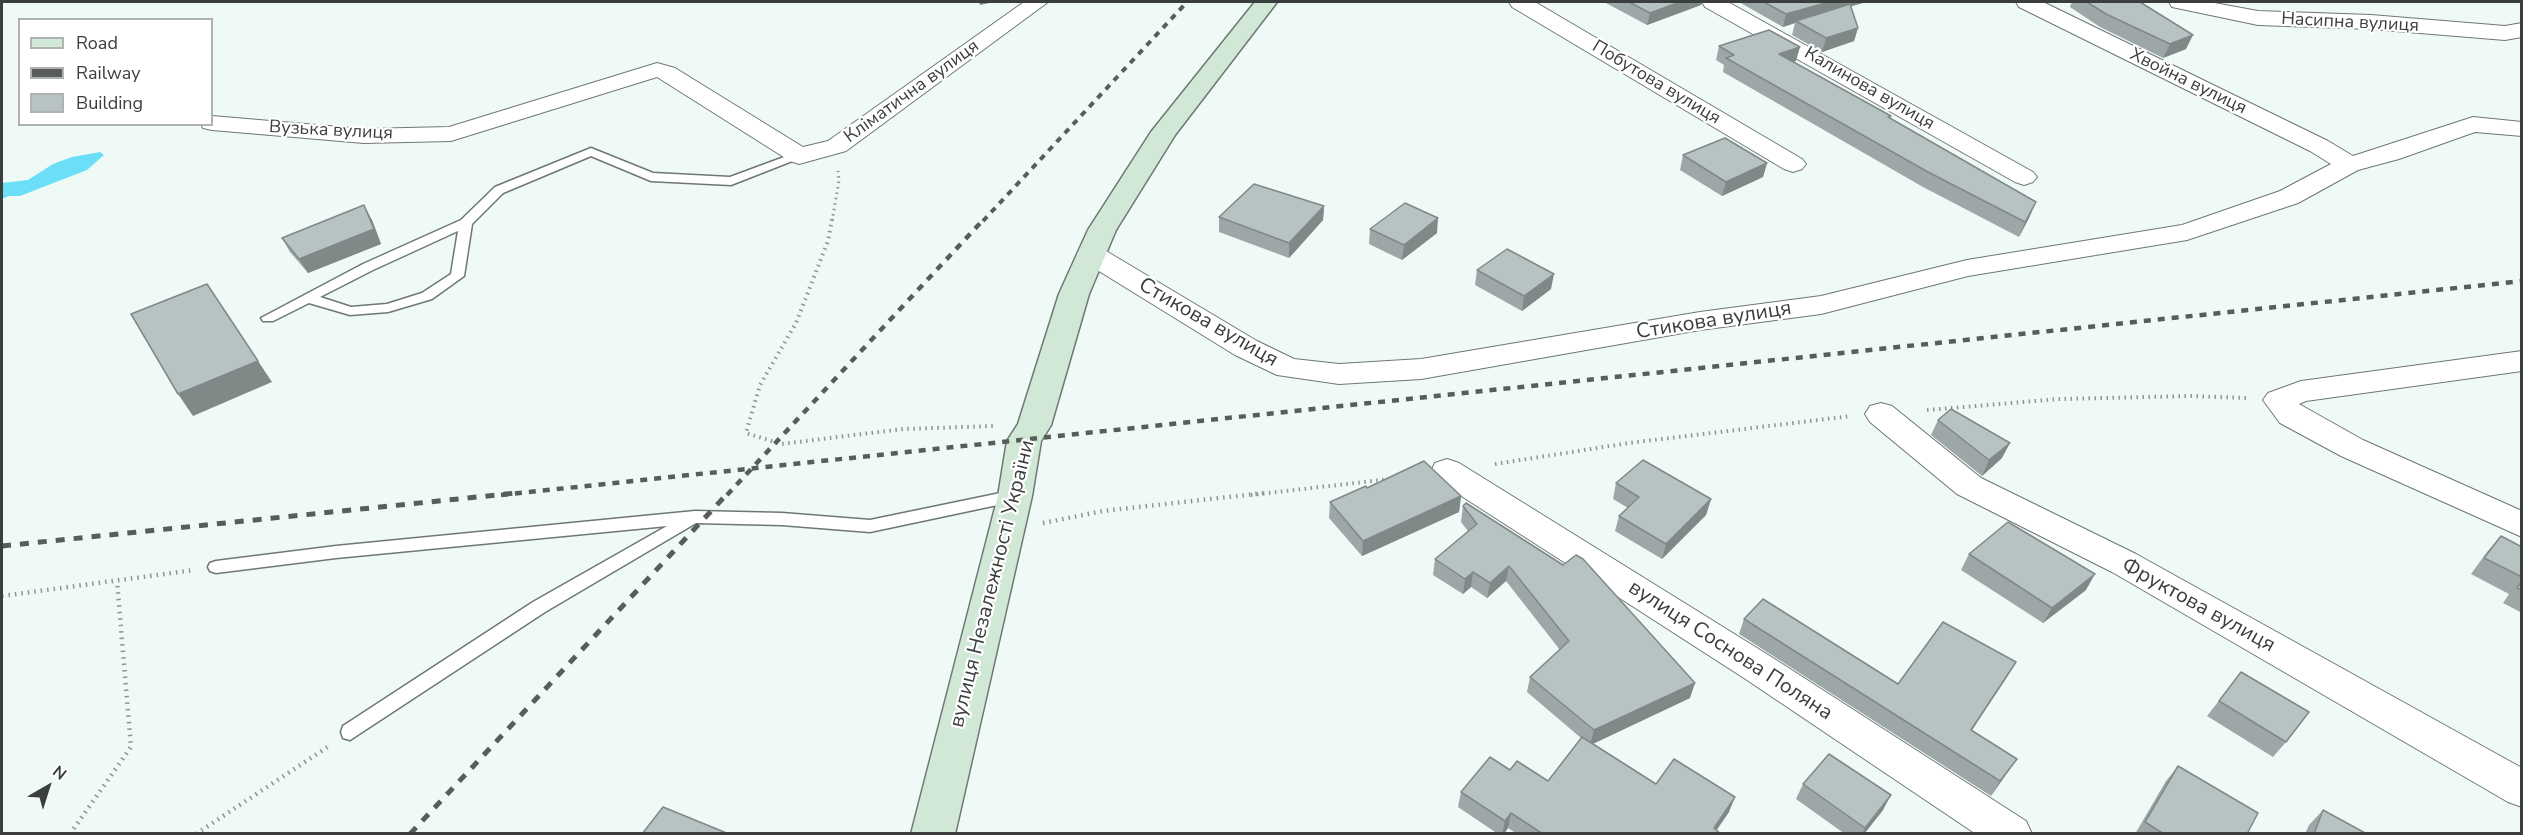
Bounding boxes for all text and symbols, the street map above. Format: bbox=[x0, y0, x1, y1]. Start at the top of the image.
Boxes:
street label: Насипна вулиця bbox=[2281, 9, 2419, 37]
legend bbox=[18, 18, 213, 126]
text: Road bbox=[76, 31, 118, 55]
street label: Кліматична вулиця bbox=[840, 36, 984, 148]
street label: Побутова вулиця bbox=[1588, 36, 1724, 130]
street label: Калинова вулиця bbox=[1800, 43, 1938, 135]
street label: Хвойна вулиця bbox=[2126, 44, 2250, 120]
text: Railway bbox=[76, 61, 141, 85]
text: Building bbox=[76, 91, 143, 115]
street label: Вузька вулиця bbox=[269, 117, 393, 145]
street label: Стикова вулиця bbox=[1134, 273, 1282, 373]
street label: Стикова вулиця bbox=[1635, 296, 1793, 346]
street label: вулиця Незалежності України bbox=[945, 438, 1041, 730]
street label: Фруктова вулиця bbox=[2117, 553, 2279, 659]
street label: вулиця Соснова Поляна bbox=[1623, 576, 1837, 726]
north arrow bbox=[18, 757, 78, 817]
text: N bbox=[48, 761, 71, 785]

